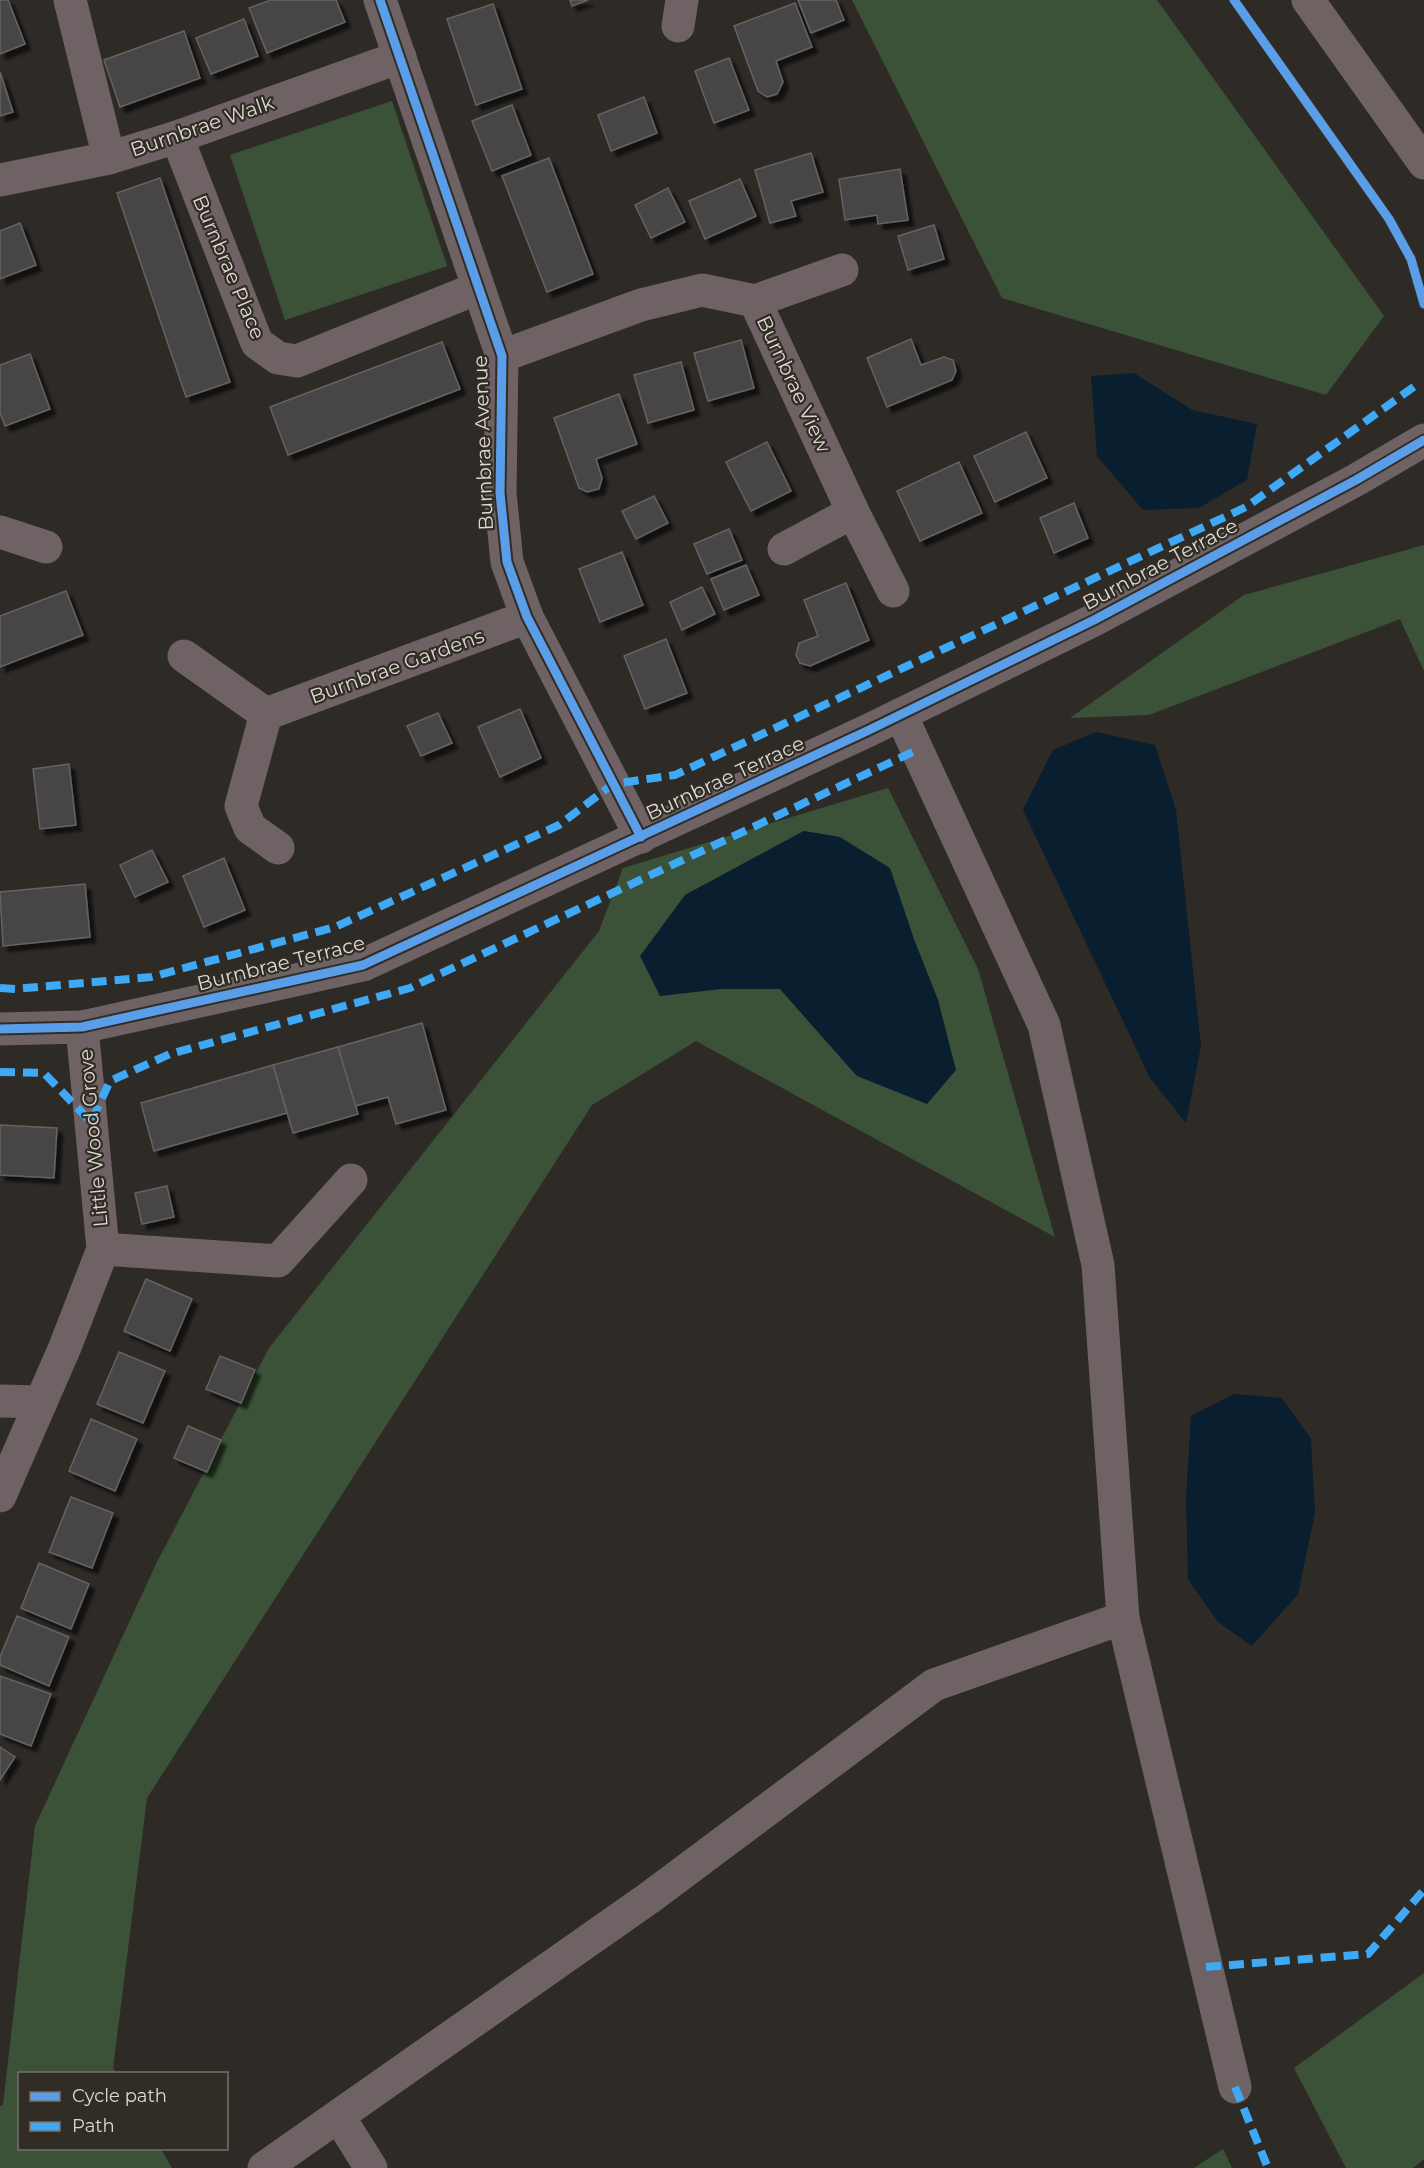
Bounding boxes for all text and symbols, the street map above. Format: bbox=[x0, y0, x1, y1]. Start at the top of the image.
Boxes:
street label: Burnbrae Walk bbox=[127, 90, 277, 162]
street label: Burnbrae Place bbox=[188, 191, 270, 343]
street label: Burnbrae View bbox=[752, 312, 836, 457]
street label: Burnbrae Avenue bbox=[468, 355, 498, 531]
street label: Burnbrae Terrace bbox=[1078, 513, 1242, 615]
street label: Burnbrae Gardens bbox=[307, 623, 488, 709]
street label: Burnbrae Terrace bbox=[642, 731, 808, 825]
street label: Burnbrae Terrace bbox=[195, 931, 367, 995]
street label: Little Wood Grove bbox=[73, 1048, 113, 1228]
legend bbox=[18, 2072, 228, 2150]
text: Cycle path bbox=[72, 2085, 167, 2107]
text: Path bbox=[72, 2115, 115, 2137]

